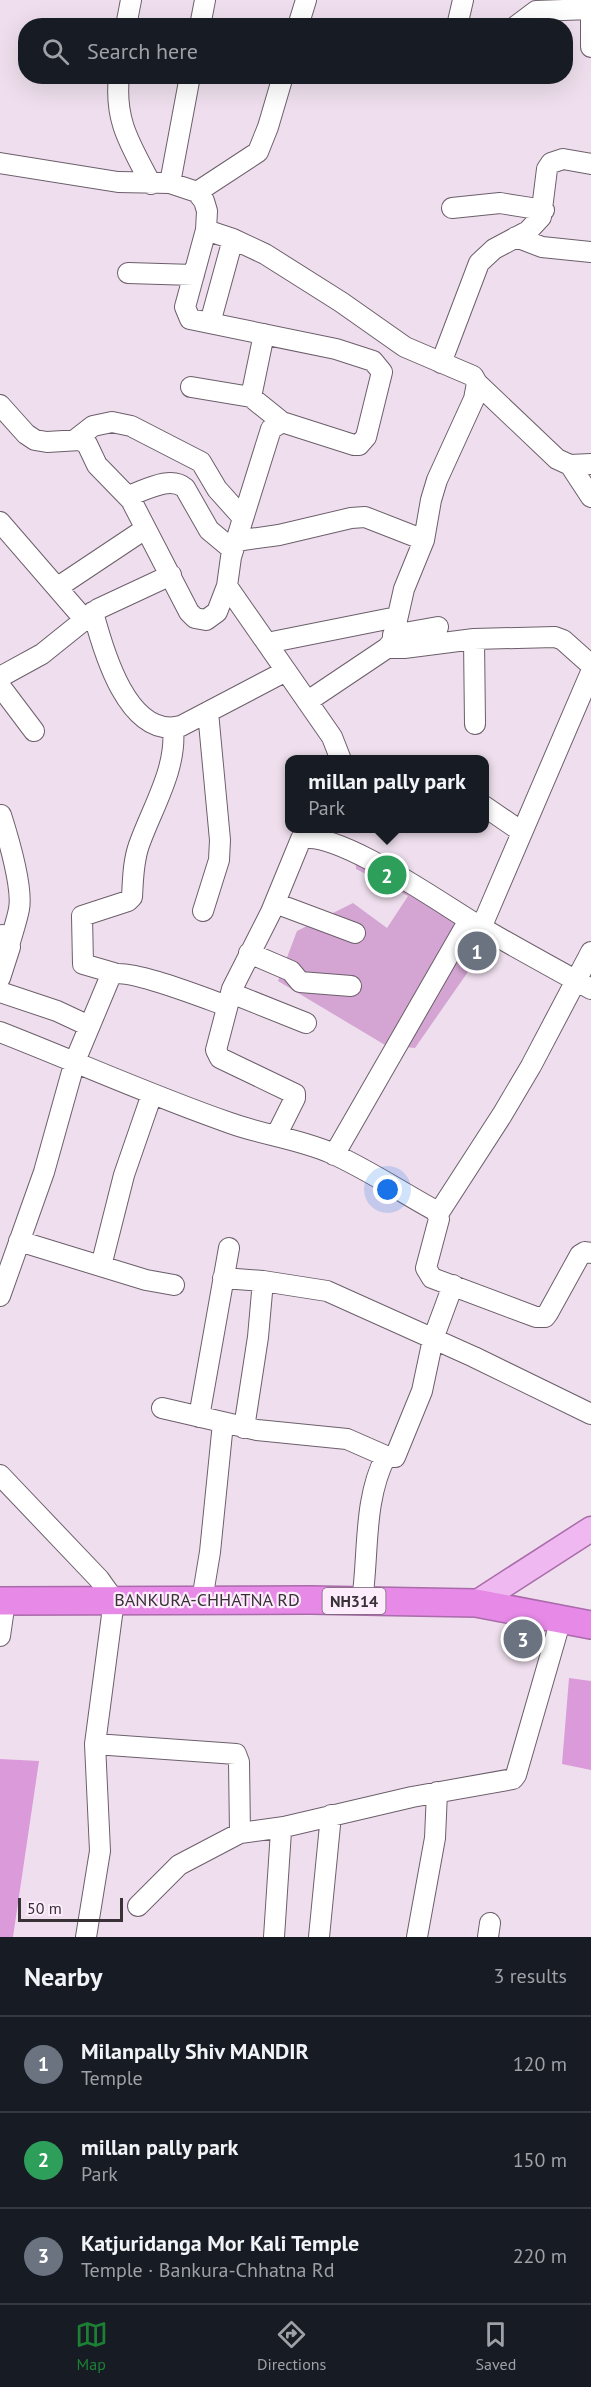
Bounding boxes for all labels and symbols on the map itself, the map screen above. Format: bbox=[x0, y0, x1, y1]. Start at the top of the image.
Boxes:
pin: 2 bbox=[368, 852, 406, 898]
pin: 1 bbox=[458, 928, 496, 974]
your location bbox=[373, 1175, 402, 1204]
street label: BANKURA-CHHATNA RD bbox=[114, 1588, 300, 1611]
road number: NH314 bbox=[322, 1588, 386, 1614]
pin: 3 bbox=[504, 1616, 542, 1662]
scale bar bbox=[18, 1895, 123, 1922]

